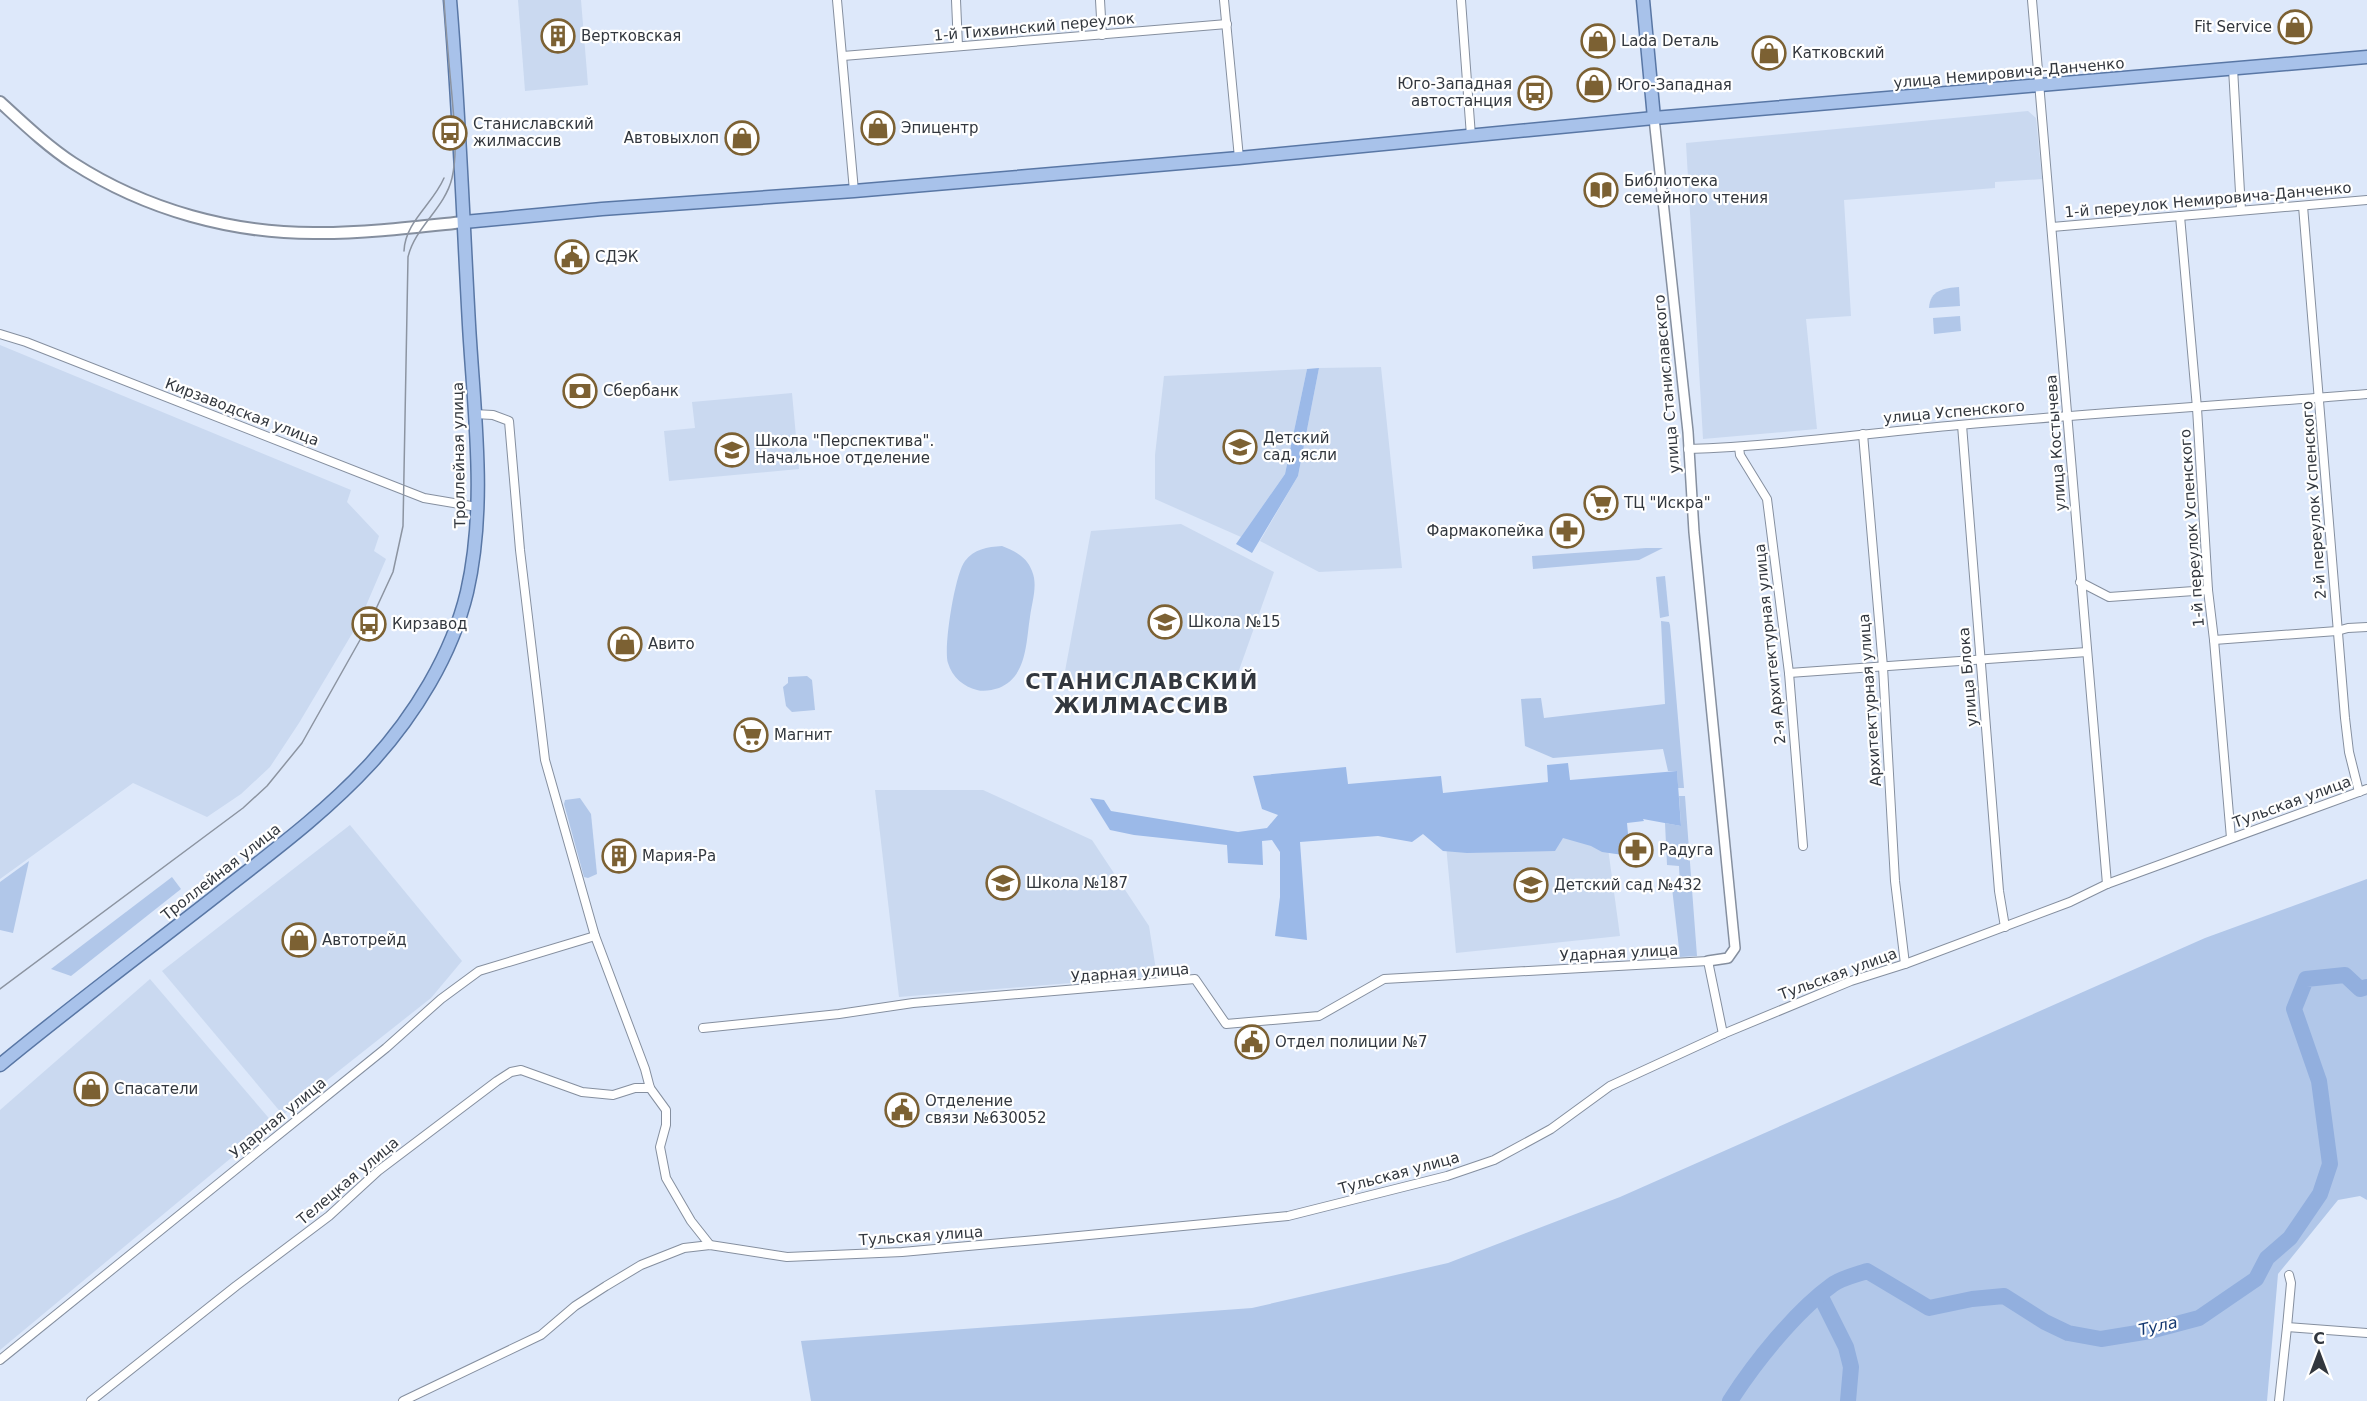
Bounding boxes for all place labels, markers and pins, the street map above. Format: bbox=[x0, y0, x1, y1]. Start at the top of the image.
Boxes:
shop icon: Fit Service bbox=[2277, 9, 2313, 45]
building icon: Вертковская bbox=[540, 18, 576, 54]
place label: Fit Service bbox=[2194, 18, 2272, 36]
shop icon: Lada Dеталь bbox=[1580, 23, 1616, 59]
place label: Вертковская bbox=[581, 27, 681, 45]
place label: Lada Dеталь bbox=[1621, 32, 1719, 50]
shop icon: Катковский bbox=[1751, 35, 1787, 71]
place label: Катковский bbox=[1792, 44, 1884, 62]
shop icon: Юго-Западная bbox=[1576, 67, 1612, 103]
place label: Юго-Западная автостанция bbox=[1397, 75, 1512, 110]
bus stop icon: Юго-Западная автостанция bbox=[1517, 75, 1553, 111]
place label: Юго-Западная bbox=[1617, 76, 1732, 94]
shop icon: Эпицентр bbox=[860, 110, 896, 146]
bus stop icon: Станиславский жилмассив bbox=[432, 115, 468, 151]
place label: Станиславский жилмассив bbox=[473, 115, 594, 150]
place label: Эпицентр bbox=[901, 119, 979, 137]
shop icon: Автовыхлоп bbox=[724, 120, 760, 156]
place label: Автовыхлоп bbox=[624, 129, 719, 147]
library icon: Библиотека семейного чтения bbox=[1583, 172, 1619, 208]
place label: Библиотека семейного чтения bbox=[1624, 172, 1768, 207]
public building icon: СДЭК bbox=[554, 239, 590, 275]
place label: СДЭК bbox=[595, 248, 639, 266]
bank icon: Сбербанк bbox=[562, 373, 598, 409]
place label: Сбербанк bbox=[603, 382, 679, 400]
school or university icon: Детский сад, ясли bbox=[1222, 429, 1258, 465]
place label: Детский сад, ясли bbox=[1263, 429, 1337, 464]
school or university icon: Школа "Перспектива". Начальное отделение bbox=[714, 432, 750, 468]
place label: Школа "Перспектива". Начальное отделение bbox=[755, 432, 934, 467]
supermarket icon: ТЦ "Искра" bbox=[1583, 485, 1619, 521]
place label: ТЦ "Искра" bbox=[1623, 494, 1711, 512]
pharmacy icon: Фармакопейка bbox=[1549, 513, 1585, 549]
place label: Фармакопейка bbox=[1427, 522, 1544, 540]
school or university icon: Школа №15 bbox=[1147, 604, 1183, 640]
bus stop icon: Кирзавод bbox=[351, 606, 387, 642]
place label: Школа №15 bbox=[1188, 613, 1281, 631]
place label: Кирзавод bbox=[392, 615, 467, 633]
shop icon: Авито bbox=[607, 626, 643, 662]
place label: Авито bbox=[648, 635, 695, 653]
supermarket icon: Магнит bbox=[733, 717, 769, 753]
place label: Магнит bbox=[774, 726, 833, 744]
pharmacy icon: Радуга bbox=[1618, 832, 1654, 868]
building icon: Мария-Ра bbox=[601, 838, 637, 874]
place label: Радуга bbox=[1659, 841, 1714, 859]
place label: Мария-Ра bbox=[642, 847, 716, 865]
school or university icon: Школа №187 bbox=[985, 865, 1021, 901]
school or university icon: Детский сад №432 bbox=[1513, 867, 1549, 903]
place label: Школа №187 bbox=[1026, 874, 1128, 892]
place label: Детский сад №432 bbox=[1554, 876, 1702, 894]
shop icon: Автотрейд bbox=[281, 922, 317, 958]
place label: Автотрейд bbox=[322, 931, 407, 949]
public building icon: Отдел полиции №7 bbox=[1234, 1024, 1270, 1060]
place label: Отдел полиции №7 bbox=[1275, 1033, 1427, 1051]
shop icon: Спасатели bbox=[73, 1071, 109, 1107]
place label: Спасатели bbox=[114, 1080, 198, 1098]
public building icon: Отделение связи №630052 bbox=[884, 1092, 920, 1128]
place label: Отделение связи №630052 bbox=[925, 1092, 1046, 1127]

